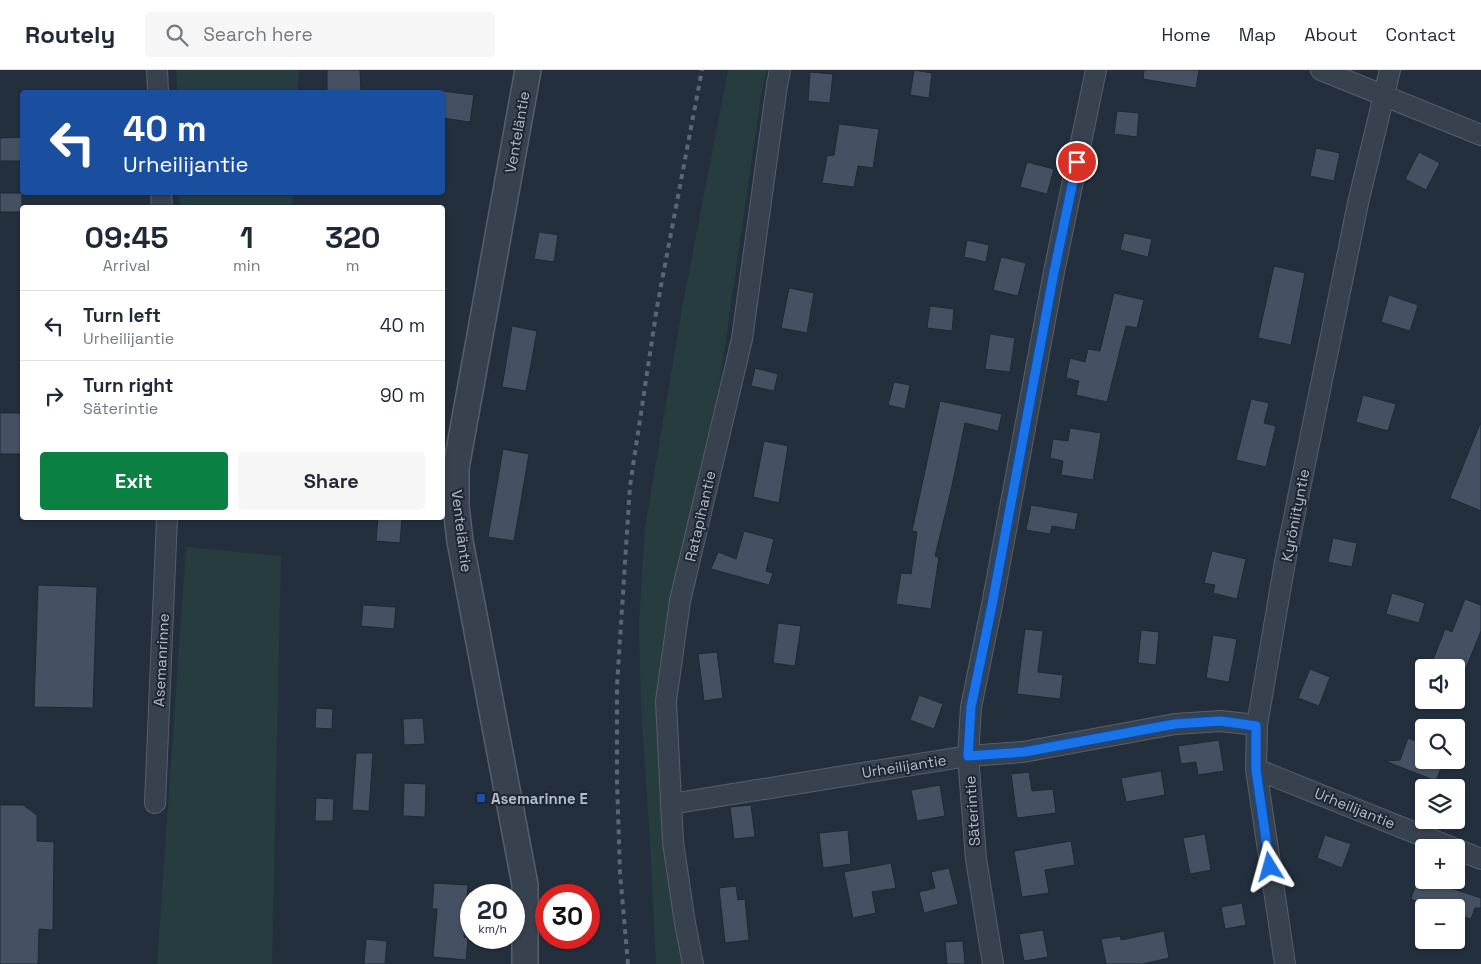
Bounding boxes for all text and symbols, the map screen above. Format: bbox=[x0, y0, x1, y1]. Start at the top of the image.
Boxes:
search box bbox=[145, 12, 495, 57]
text: Routely bbox=[25, 19, 115, 50]
icon: search bbox=[163, 21, 191, 49]
text: Search here bbox=[203, 22, 313, 47]
text: Home bbox=[1162, 23, 1211, 46]
text: Map bbox=[1239, 23, 1276, 46]
text: About bbox=[1304, 23, 1358, 46]
text: Contact bbox=[1386, 23, 1456, 46]
street label: Venteläntie bbox=[500, 89, 534, 174]
text: 40 m bbox=[123, 107, 207, 151]
icon: left bbox=[40, 110, 105, 175]
pin bbox=[1056, 141, 1098, 183]
icon: arrive bbox=[1063, 148, 1091, 176]
text: Urheilijantie bbox=[123, 150, 248, 178]
text: 09:45 bbox=[85, 218, 169, 257]
text: 1 bbox=[240, 218, 254, 257]
text: 320 bbox=[325, 218, 381, 257]
text: Arrival bbox=[103, 255, 150, 276]
text: min bbox=[233, 255, 261, 276]
text: m bbox=[346, 255, 360, 276]
text: Turn left bbox=[83, 303, 161, 328]
icon: left bbox=[40, 312, 68, 340]
text: 40 m bbox=[380, 313, 425, 338]
text: Urheilijantie bbox=[83, 328, 174, 349]
text: Turn right bbox=[83, 373, 173, 398]
icon: right bbox=[40, 382, 68, 410]
text: 90 m bbox=[380, 383, 425, 408]
text: Säterintie bbox=[83, 398, 158, 419]
button: Exit bbox=[40, 452, 228, 510]
button: Share bbox=[238, 452, 425, 510]
street label: Kyröniityntie bbox=[1277, 467, 1313, 563]
street label: Ratapihantie bbox=[680, 469, 720, 563]
street label: Venteläntie bbox=[448, 489, 476, 573]
street label: Asemanrinne bbox=[149, 613, 173, 707]
map controls bbox=[1415, 659, 1465, 949]
button: sound bbox=[1415, 659, 1465, 709]
button: search bbox=[1415, 719, 1465, 769]
street label: Urheilijantie bbox=[860, 750, 948, 782]
street label: Säterintie bbox=[960, 775, 984, 847]
button: layers bbox=[1415, 779, 1465, 829]
street label: Urheilijantie bbox=[1312, 783, 1398, 833]
place label: Asemarinne E bbox=[491, 789, 588, 808]
marker: Asemarinne E bbox=[475, 792, 487, 804]
button: + bbox=[1415, 839, 1465, 889]
position arrow bbox=[1243, 840, 1295, 892]
speed limit sign: 30 bbox=[535, 884, 600, 949]
text: 20 bbox=[477, 894, 508, 926]
button: − bbox=[1415, 899, 1465, 949]
text: km/h bbox=[478, 921, 507, 937]

